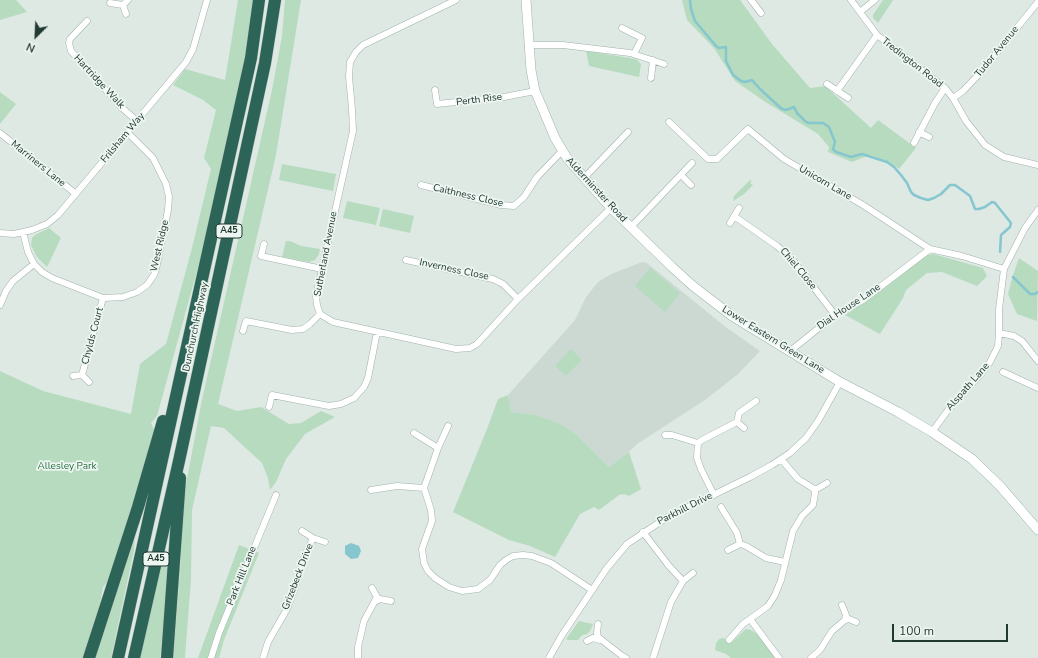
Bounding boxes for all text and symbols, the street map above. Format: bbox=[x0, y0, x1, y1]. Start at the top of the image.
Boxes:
north arrow bbox=[16, 16, 56, 56]
street label: Tudor Avenue bbox=[973, 24, 1021, 80]
street label: Tredington Road bbox=[879, 35, 945, 91]
text: N bbox=[24, 39, 38, 56]
street label: Hartridge Walk bbox=[71, 53, 127, 111]
street label: Perth Rise bbox=[455, 91, 503, 109]
street label: Frilsham Way bbox=[98, 110, 148, 166]
street label: Marriners Lane bbox=[8, 138, 68, 190]
street label: Alderminster Road bbox=[563, 155, 629, 225]
street label: Unicorn Lane bbox=[796, 163, 854, 203]
street label: Caithness Close bbox=[432, 182, 504, 210]
street label: Sutherland Avenue bbox=[312, 211, 340, 297]
street label: West Ridge bbox=[148, 219, 172, 273]
road number: A45 bbox=[216, 224, 242, 238]
street label: Chiel Close bbox=[777, 246, 819, 292]
street label: Inverness Close bbox=[418, 257, 490, 283]
street label: Dunchurch Highway bbox=[181, 281, 211, 373]
street label: Dial House Lane bbox=[815, 281, 883, 333]
street label: Lower Eastern Green Lane bbox=[720, 304, 826, 376]
street label: Chylds Court bbox=[80, 306, 106, 366]
street label: Alspath Lane bbox=[944, 361, 992, 413]
park label: Allesley Park bbox=[37, 461, 97, 473]
street label: Parkhill Drive bbox=[655, 490, 715, 528]
street label: Grizebeck Drive bbox=[280, 542, 316, 612]
street label: Park Hill Lane bbox=[225, 545, 259, 607]
road number: A45 bbox=[143, 552, 169, 566]
scale bar bbox=[894, 616, 1010, 642]
text: 100 m bbox=[899, 623, 934, 639]

